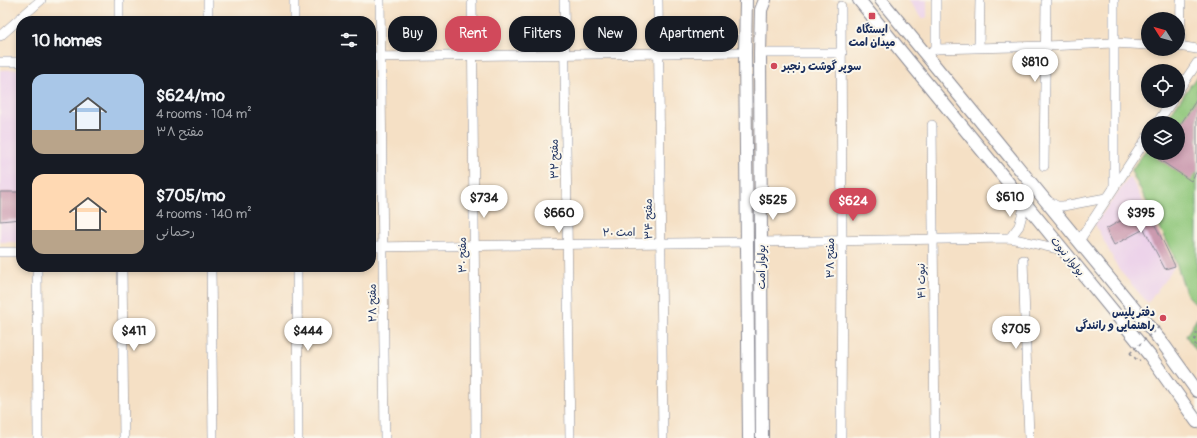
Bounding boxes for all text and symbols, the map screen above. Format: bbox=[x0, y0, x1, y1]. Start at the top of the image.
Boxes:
marker: ایستگاه میدان امت bbox=[867, 11, 877, 21]
north arrow bbox=[1141, 12, 1185, 56]
map controls bbox=[1141, 12, 1185, 160]
chip: Buy bbox=[388, 16, 437, 52]
chip: Rent bbox=[445, 16, 501, 52]
chip: Filters bbox=[509, 16, 575, 52]
chip: New bbox=[583, 16, 637, 52]
chip: Apartment bbox=[645, 16, 738, 52]
place label: ایستگاه میدان امت bbox=[849, 22, 895, 49]
icon: filters bbox=[338, 29, 360, 51]
text: 10 homes bbox=[32, 30, 102, 51]
pin: $810 bbox=[1011, 49, 1059, 83]
text: $810 bbox=[1021, 54, 1049, 70]
place label: سوپر گوشت رنجبر bbox=[781, 59, 861, 74]
marker: سوپر گوشت رنجبر bbox=[769, 61, 779, 71]
button: locate bbox=[1141, 64, 1185, 108]
text: $624/mo bbox=[156, 85, 225, 106]
icon: home bbox=[64, 90, 112, 138]
text: 4 rooms · 104 m² bbox=[156, 106, 252, 122]
button: layers bbox=[1141, 116, 1185, 160]
text: مفتح ۳۸ bbox=[156, 124, 204, 140]
street label: مفتح ۳۲ bbox=[548, 139, 562, 179]
pin: $610 bbox=[986, 184, 1034, 218]
text: $705/mo bbox=[156, 185, 225, 206]
pin: $734 bbox=[460, 185, 508, 219]
pin: $525 bbox=[749, 187, 797, 221]
pin: $624 bbox=[829, 188, 877, 222]
text: $610 bbox=[996, 189, 1024, 205]
icon: home bbox=[64, 190, 112, 238]
text: $734 bbox=[470, 190, 498, 206]
text: $525 bbox=[759, 192, 787, 208]
text: $624 bbox=[838, 193, 868, 209]
street label: مفتح ۳۴ bbox=[642, 198, 656, 240]
pin: $660 bbox=[535, 200, 583, 234]
pin: $395 bbox=[1117, 200, 1165, 234]
text: $660 bbox=[543, 205, 575, 221]
text: $395 bbox=[1127, 205, 1155, 221]
text: 4 rooms · 140 m² bbox=[156, 206, 252, 222]
text: رحمانی bbox=[156, 224, 195, 240]
street label: امت ۲۰ bbox=[602, 226, 636, 239]
street label: بولوار نبوت bbox=[1047, 234, 1087, 279]
street label: مفتح ۳۰ bbox=[456, 237, 470, 273]
street label: مفتح ۳۸ bbox=[824, 238, 838, 278]
street label: بولوار امت bbox=[755, 245, 769, 289]
street label: نبوت ۴۱ bbox=[915, 263, 929, 299]
street label: مفتح ۲۸ bbox=[366, 283, 380, 323]
place label: دفتر پلیس راهنمایی و رانندگی bbox=[1075, 306, 1155, 333]
marker: دفتر پلیس راهنمایی و رانندگی bbox=[1158, 313, 1168, 323]
pin: $705 bbox=[992, 316, 1040, 350]
pin: $411 bbox=[110, 318, 158, 352]
pin: $444 bbox=[284, 318, 332, 352]
text: $705 bbox=[1001, 321, 1031, 337]
text: $411 bbox=[122, 323, 146, 339]
text: $444 bbox=[293, 323, 323, 339]

